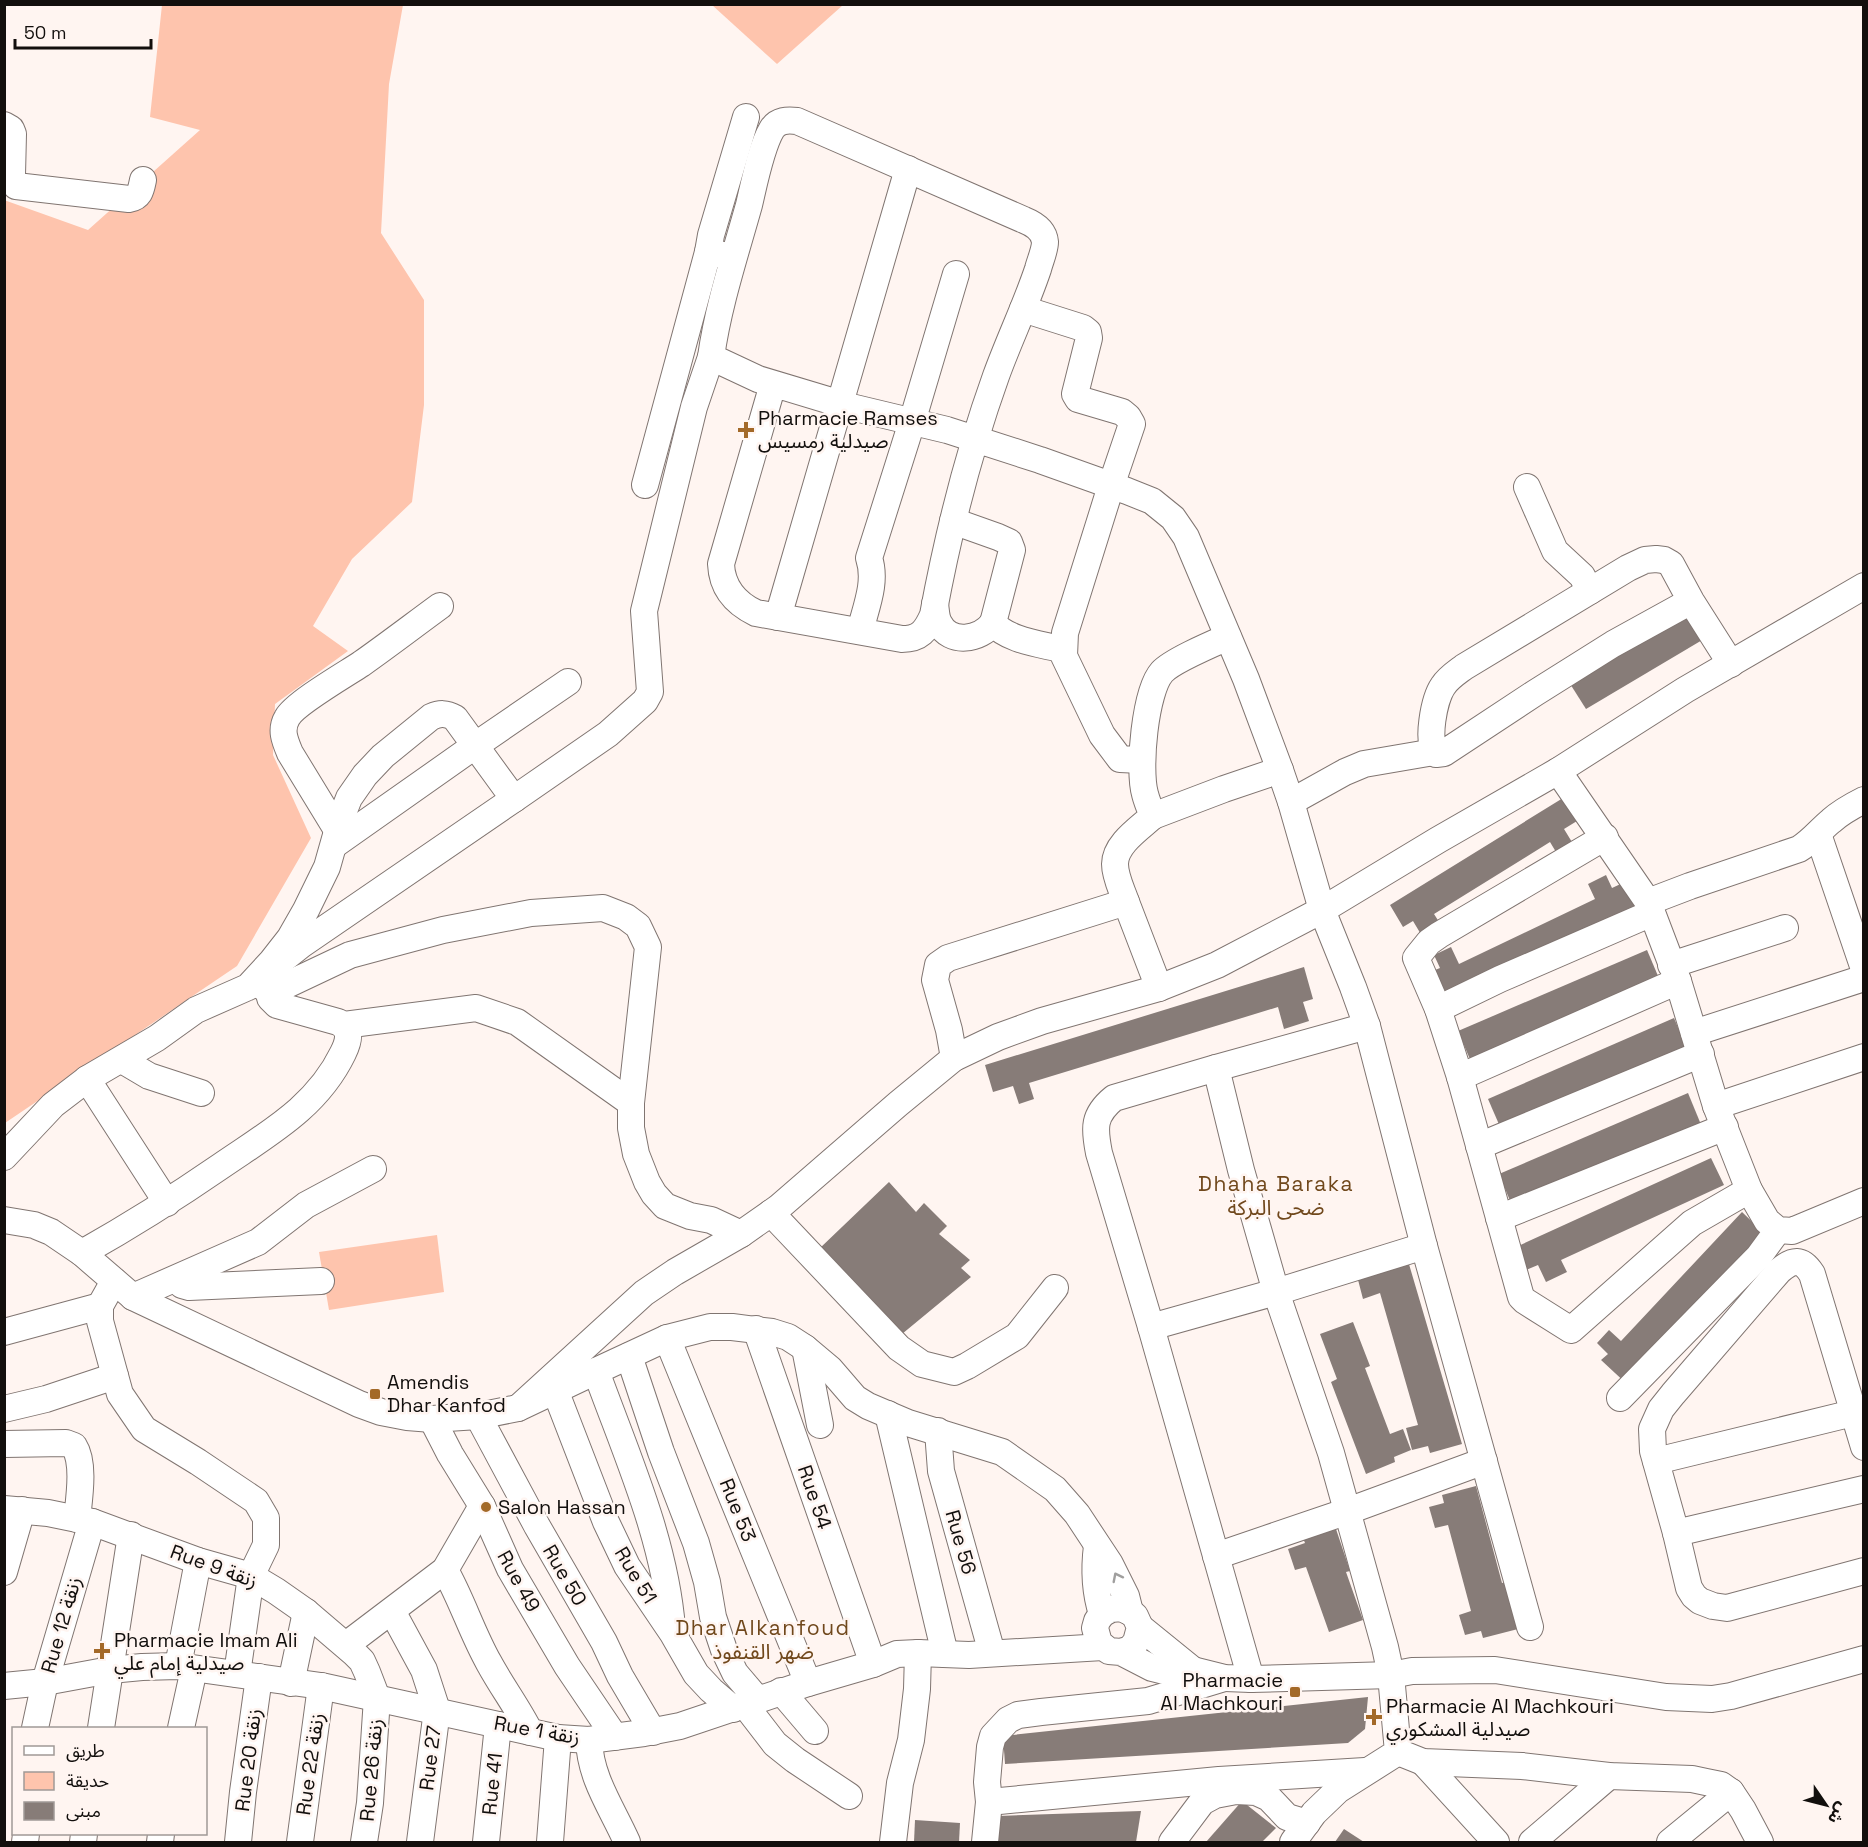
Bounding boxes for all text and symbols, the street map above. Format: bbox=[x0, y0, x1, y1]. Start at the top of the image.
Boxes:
scale bar bbox=[15, 12, 152, 50]
text: 50 m bbox=[24, 21, 66, 44]
place label: Pharmacie Ramses صيدلية رمسيس bbox=[758, 405, 938, 454]
marker: Pharmacie Ramses صيدلية رمسيس bbox=[739, 423, 753, 437]
district label: Dhaha Baraka ضحى البركة bbox=[1198, 1170, 1354, 1221]
place label: Amendis Dhar Kanfod bbox=[387, 1369, 506, 1418]
marker: Amendis Dhar Kanfod bbox=[368, 1387, 382, 1401]
street label: Rue 54 bbox=[792, 1461, 838, 1533]
street label: Rue 53 bbox=[714, 1475, 762, 1545]
place label: Salon Hassan bbox=[498, 1494, 626, 1520]
marker: Salon Hassan bbox=[479, 1500, 493, 1514]
street label: Rue 56 bbox=[939, 1507, 983, 1577]
street label: Rue 9 زنقة bbox=[167, 1538, 261, 1594]
street label: Rue 50 bbox=[537, 1540, 593, 1610]
street label: Rue 51 bbox=[609, 1542, 663, 1608]
street label: Rue 49 bbox=[491, 1546, 547, 1616]
one-way arrow bbox=[1113, 1572, 1125, 1583]
street label: Rue 12 زنقة bbox=[35, 1574, 87, 1676]
district label: Dhar Alkanfoud ضهر القنفوذ bbox=[675, 1614, 851, 1665]
place label: Pharmacie Imam Ali صيدلية إمام علي bbox=[114, 1627, 298, 1679]
marker: Pharmacie Imam Ali صيدلية إمام علي bbox=[95, 1644, 109, 1658]
place label: Pharmacie Al Machkouri bbox=[1160, 1667, 1283, 1716]
marker: Pharmacie Al Machkouri bbox=[1288, 1685, 1302, 1699]
place label: Pharmacie Al Machkouri صيدلية المشكوري bbox=[1386, 1693, 1614, 1745]
street label: Rue 20 زنقة bbox=[229, 1707, 267, 1813]
street label: Rue 1 زنقة bbox=[492, 1710, 582, 1750]
marker: Pharmacie Al Machkouri صيدلية المشكوري bbox=[1367, 1710, 1381, 1724]
street label: Rue 22 زنقة bbox=[290, 1711, 330, 1817]
street label: Rue 26 زنقة bbox=[354, 1718, 388, 1822]
street label: Rue 27 bbox=[413, 1724, 447, 1792]
legend bbox=[12, 1727, 207, 1835]
text: طريق bbox=[66, 1739, 105, 1762]
street label: Rue 41 bbox=[476, 1752, 508, 1816]
text: حديقة bbox=[66, 1769, 109, 1792]
north arrow bbox=[1796, 1775, 1856, 1835]
text: ش bbox=[1823, 1798, 1853, 1828]
text: مبنى bbox=[66, 1799, 101, 1822]

